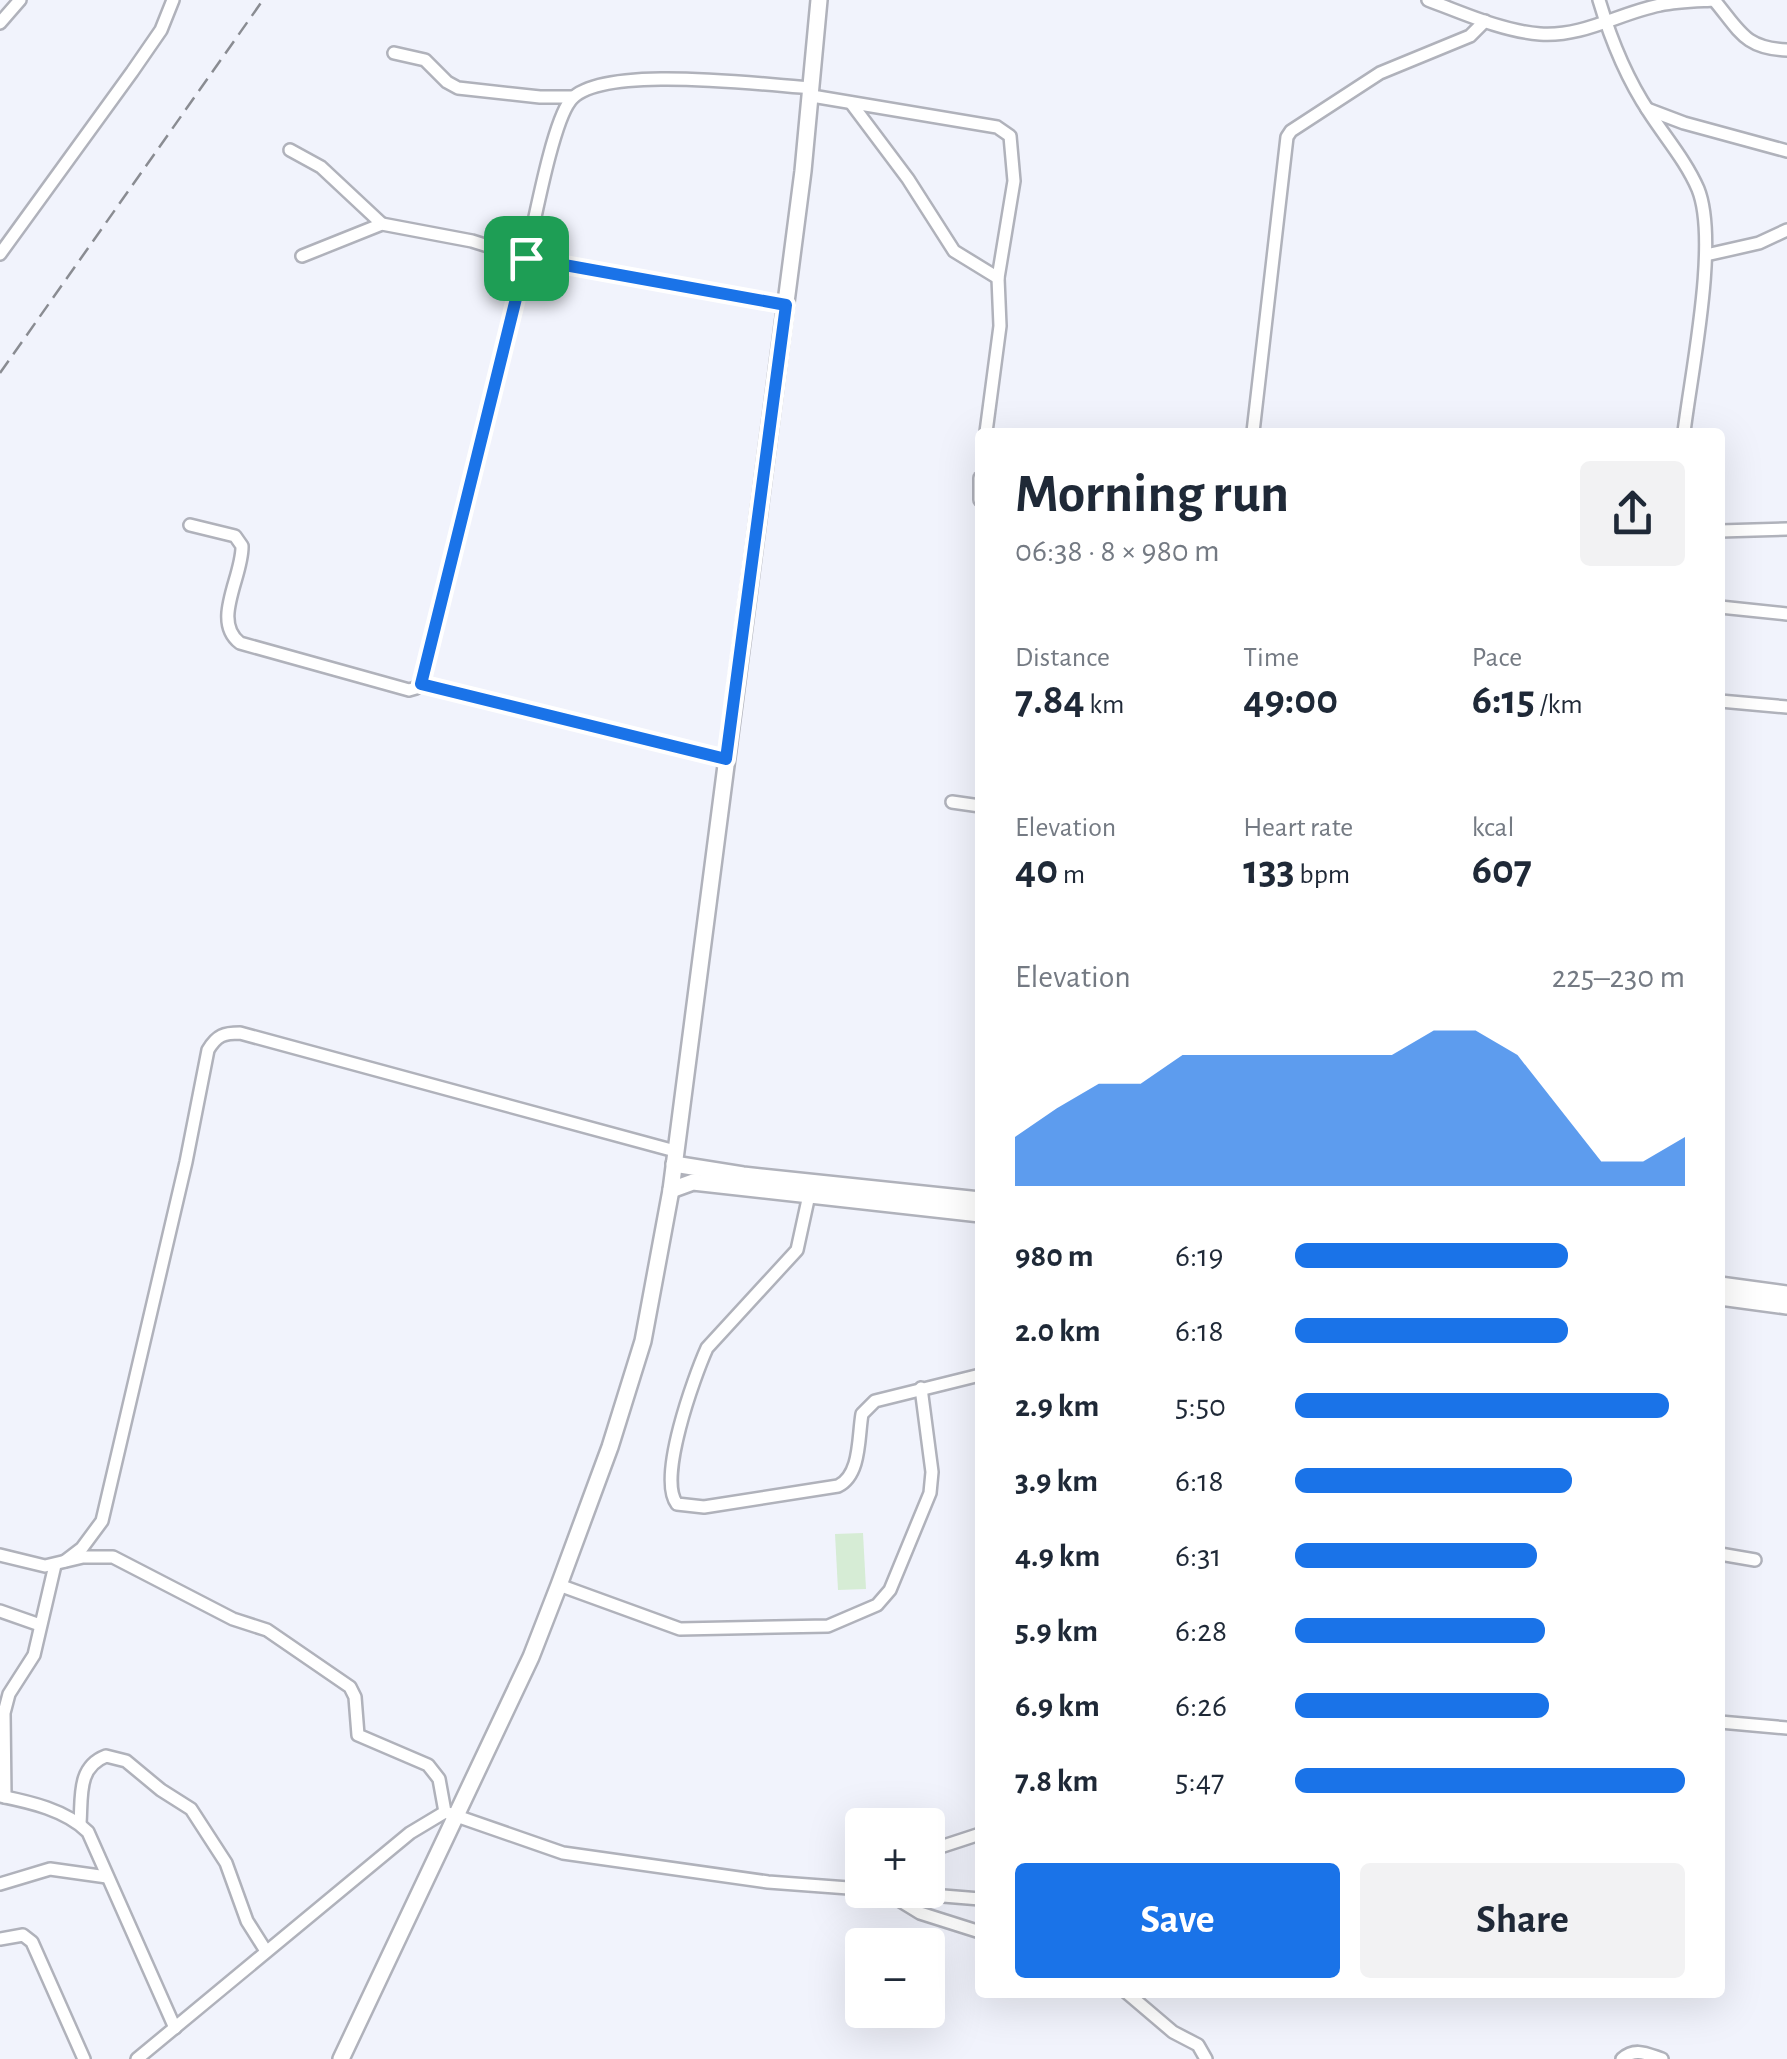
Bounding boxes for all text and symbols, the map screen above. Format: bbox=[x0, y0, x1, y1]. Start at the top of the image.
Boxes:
pin bbox=[484, 216, 569, 301]
icon: arrive bbox=[499, 231, 554, 286]
button: share bbox=[1580, 461, 1685, 566]
text: Morning run bbox=[1015, 467, 1289, 522]
text: 06:38 · 8 × 980 m bbox=[1015, 535, 1220, 567]
text: Distance bbox=[1015, 644, 1110, 672]
text: Time bbox=[1243, 644, 1299, 672]
text: Pace bbox=[1472, 644, 1522, 672]
text: 7.84 bbox=[1015, 679, 1085, 721]
text: 49:00 bbox=[1243, 679, 1338, 721]
text: 6:15 bbox=[1472, 679, 1535, 721]
text: km bbox=[1085, 691, 1124, 719]
text: /km bbox=[1535, 691, 1583, 719]
text: Elevation bbox=[1015, 814, 1116, 842]
text: Heart rate bbox=[1243, 814, 1353, 842]
text: kcal bbox=[1472, 814, 1514, 842]
text: 40 bbox=[1015, 849, 1058, 891]
text: 133 bbox=[1243, 849, 1295, 891]
text: 607 bbox=[1472, 849, 1532, 891]
text: m bbox=[1058, 861, 1085, 889]
text: bpm bbox=[1295, 861, 1350, 889]
text: Elevation bbox=[1015, 961, 1131, 993]
text: 225–230 m bbox=[1552, 961, 1685, 993]
text: 980 m bbox=[1015, 1240, 1094, 1272]
text: 6:19 bbox=[1175, 1240, 1223, 1272]
text: 2.0 km bbox=[1015, 1315, 1101, 1347]
text: 6:18 bbox=[1175, 1315, 1224, 1347]
text: 2.9 km bbox=[1015, 1390, 1099, 1422]
text: 5:50 bbox=[1175, 1390, 1226, 1422]
text: 3.9 km bbox=[1015, 1465, 1098, 1497]
text: 6:18 bbox=[1175, 1465, 1224, 1497]
text: 4.9 km bbox=[1015, 1540, 1100, 1572]
text: 6:31 bbox=[1175, 1540, 1222, 1572]
text: 5.9 km bbox=[1015, 1615, 1098, 1647]
text: 6:28 bbox=[1175, 1615, 1227, 1647]
text: 6.9 km bbox=[1015, 1690, 1100, 1722]
text: 6:26 bbox=[1175, 1690, 1227, 1722]
text: 7.8 km bbox=[1015, 1765, 1098, 1797]
text: 5:47 bbox=[1175, 1765, 1224, 1797]
map controls bbox=[845, 1808, 945, 2028]
button: + bbox=[845, 1808, 945, 1908]
button: Save bbox=[1015, 1863, 1340, 1978]
button: Share bbox=[1360, 1863, 1685, 1978]
button: − bbox=[845, 1928, 945, 2028]

